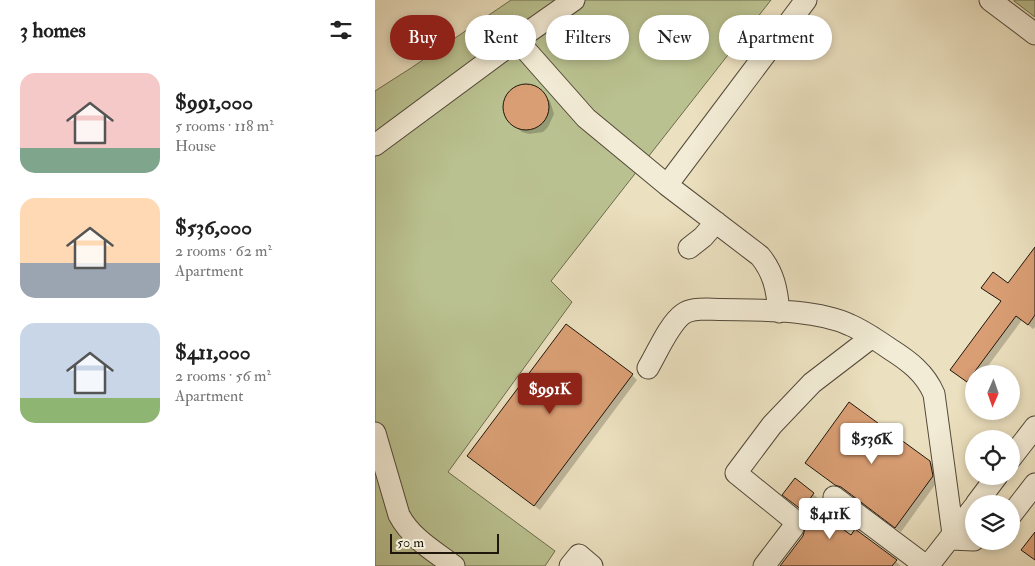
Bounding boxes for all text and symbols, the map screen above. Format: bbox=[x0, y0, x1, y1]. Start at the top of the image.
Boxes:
chip: Buy bbox=[390, 15, 455, 60]
chip: Rent bbox=[465, 15, 536, 60]
chip: Filters bbox=[546, 15, 629, 60]
chip: New bbox=[639, 15, 709, 60]
chip: Apartment bbox=[719, 15, 832, 60]
icon: filters bbox=[327, 16, 355, 44]
text: 3 homes bbox=[20, 17, 86, 44]
text: $991,000 bbox=[175, 89, 253, 116]
icon: home bbox=[60, 93, 120, 153]
text: 5 rooms · 118 m² bbox=[175, 116, 274, 136]
text: House bbox=[175, 136, 216, 156]
text: $536,000 bbox=[175, 214, 252, 241]
icon: home bbox=[60, 218, 120, 278]
text: 2 rooms · 62 m² bbox=[175, 241, 272, 261]
text: Apartment bbox=[175, 261, 243, 281]
text: $411,000 bbox=[175, 339, 251, 366]
icon: home bbox=[60, 343, 120, 403]
north arrow bbox=[965, 365, 1020, 420]
map controls bbox=[965, 365, 1020, 550]
text: 2 rooms · 56 m² bbox=[175, 366, 271, 386]
pin: $991K bbox=[515, 372, 585, 415]
text: $991K bbox=[529, 379, 571, 399]
text: Apartment bbox=[175, 386, 243, 406]
pin: $536K bbox=[837, 422, 907, 465]
text: $536K bbox=[851, 429, 893, 449]
button: locate bbox=[965, 430, 1020, 485]
button: layers bbox=[965, 495, 1020, 550]
pin: $411K bbox=[795, 498, 865, 540]
text: $411K bbox=[810, 504, 850, 524]
scale bar bbox=[390, 531, 499, 554]
text: 50 m bbox=[397, 534, 424, 551]

